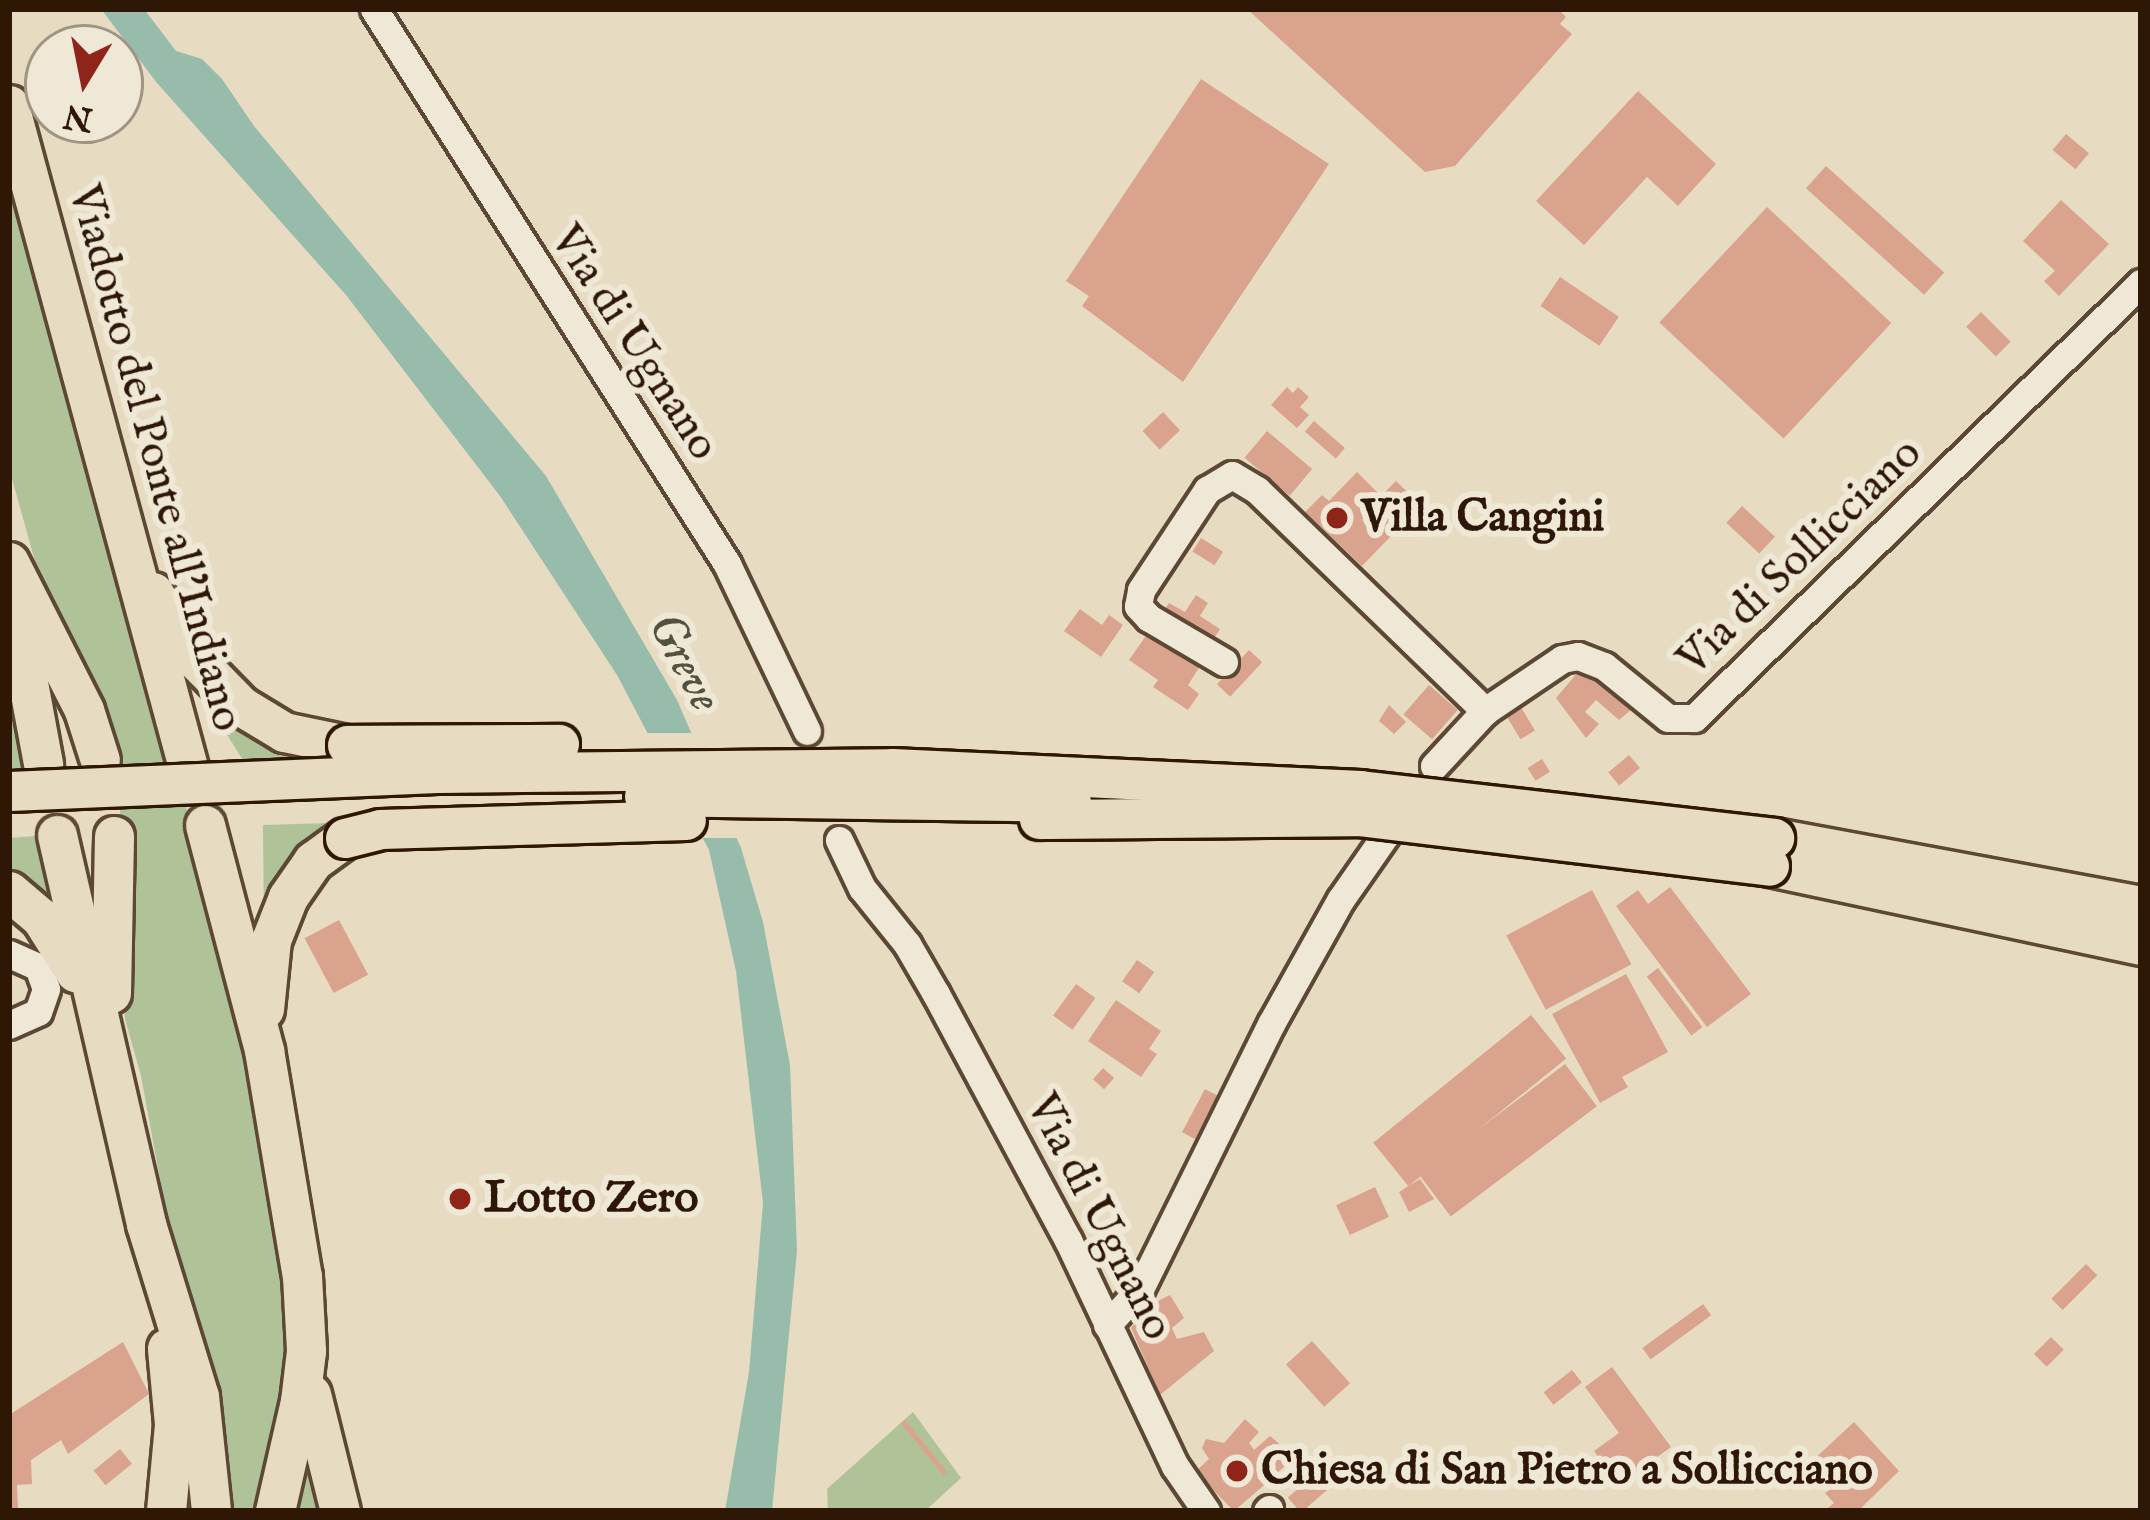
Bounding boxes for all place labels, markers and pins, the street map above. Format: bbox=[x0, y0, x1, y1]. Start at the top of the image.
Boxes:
place label: Villa Cangini bbox=[1361, 491, 1604, 545]
marker: Villa Cangini bbox=[1324, 505, 1350, 531]
place label: Lotto Zero bbox=[484, 1172, 699, 1226]
marker: Lotto Zero bbox=[447, 1186, 473, 1212]
place label: Chiesa di San Pietro a Sollicciano bbox=[1261, 1444, 1873, 1498]
marker: Chiesa di San Pietro a Sollicciano bbox=[1224, 1458, 1250, 1484]

